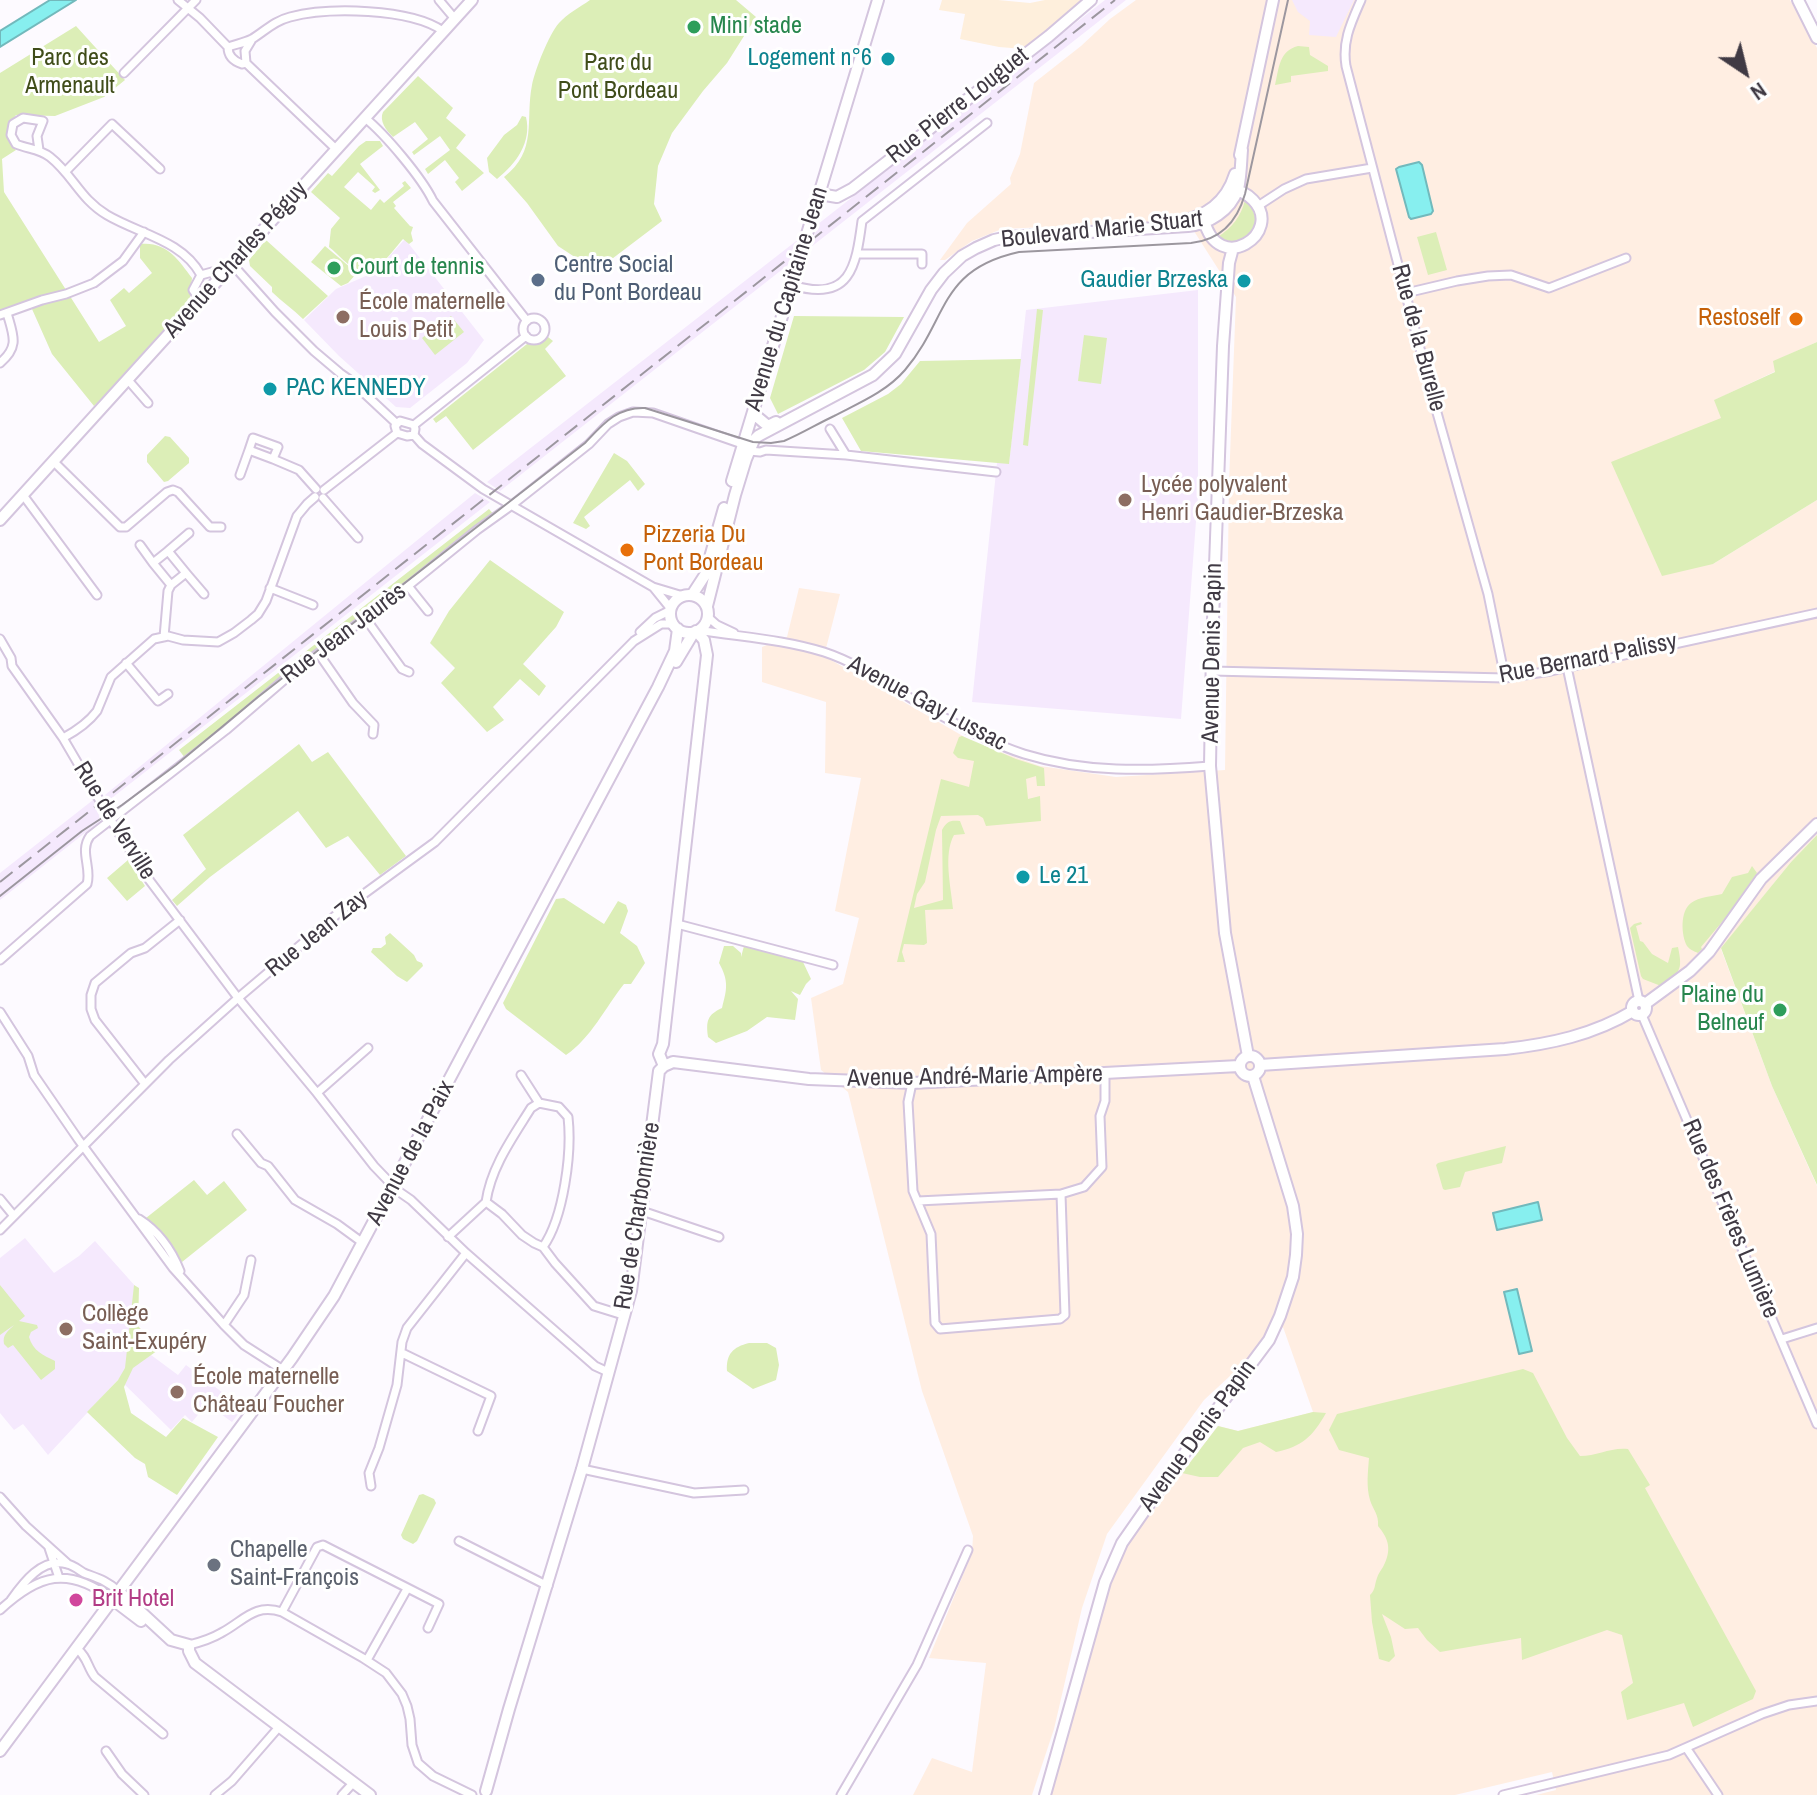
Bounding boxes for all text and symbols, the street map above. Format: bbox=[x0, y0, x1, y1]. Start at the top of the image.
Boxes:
place label: Mini stade bbox=[710, 13, 802, 41]
marker: Mini stade bbox=[685, 18, 703, 36]
north arrow bbox=[1705, 32, 1785, 112]
street label: Rue Pierre Louguet bbox=[881, 42, 1035, 170]
park label: Parc des Armenault bbox=[25, 45, 115, 101]
place label: Logement n°6 bbox=[748, 45, 872, 73]
park label: Parc du Pont Bordeau bbox=[558, 50, 678, 106]
marker: Logement n°6 bbox=[879, 50, 897, 68]
text: N bbox=[1745, 76, 1773, 108]
street label: Avenue Charles Péguy bbox=[158, 176, 314, 344]
street label: Avenue du Capitaine Jean bbox=[739, 184, 835, 414]
street label: Boulevard Marie Stuart bbox=[1000, 205, 1204, 255]
place label: Centre Social du Pont Bordeau bbox=[554, 252, 702, 308]
place label: Court de tennis bbox=[350, 254, 485, 282]
marker: Court de tennis bbox=[325, 259, 343, 277]
street label: Rue de la Burelle bbox=[1385, 261, 1451, 415]
place label: Gaudier Brzeska bbox=[1080, 267, 1228, 295]
marker: Centre Social du Pont Bordeau bbox=[529, 271, 547, 289]
marker: Gaudier Brzeska bbox=[1235, 272, 1253, 290]
place label: École maternelle Louis Petit bbox=[359, 289, 506, 345]
place label: Restoself bbox=[1698, 305, 1780, 333]
marker: École maternelle Louis Petit bbox=[334, 308, 352, 326]
marker: Restoself bbox=[1787, 310, 1805, 328]
place label: PAC KENNEDY bbox=[286, 375, 426, 403]
marker: PAC KENNEDY bbox=[261, 380, 279, 398]
place label: Lycée polyvalent Henri Gaudier-Brzeska bbox=[1141, 472, 1343, 528]
marker: Lycée polyvalent Henri Gaudier-Brzeska bbox=[1116, 491, 1134, 509]
place label: Pizzeria Du Pont Bordeau bbox=[643, 522, 763, 578]
marker: Pizzeria Du Pont Bordeau bbox=[618, 541, 636, 559]
street label: Avenue Denis Papin bbox=[1197, 563, 1229, 743]
street label: Rue Jean Jaurès bbox=[276, 578, 412, 690]
street label: Rue Bernard Palissy bbox=[1497, 628, 1679, 690]
street label: Avenue Gay Lussac bbox=[843, 650, 1011, 758]
street label: Rue de Verville bbox=[66, 757, 162, 885]
place label: Le 21 bbox=[1039, 863, 1088, 891]
marker: Le 21 bbox=[1014, 868, 1032, 886]
street label: Rue Jean Zay bbox=[260, 884, 374, 984]
place label: Plaine du Belneuf bbox=[1681, 982, 1764, 1038]
marker: Plaine du Belneuf bbox=[1771, 1001, 1789, 1019]
street label: Avenue André-Marie Ampère bbox=[847, 1060, 1103, 1094]
street label: Avenue de la Paix bbox=[361, 1076, 461, 1230]
street label: Rue des Frères Lumière bbox=[1675, 1115, 1785, 1323]
street label: Rue de Charbonnière bbox=[609, 1120, 667, 1312]
place label: Collège Saint-Exupéry bbox=[82, 1301, 207, 1357]
marker: Collège Saint-Exupéry bbox=[57, 1320, 75, 1338]
street label: Avenue Denis Papin bbox=[1133, 1355, 1263, 1517]
place label: École maternelle Château Foucher bbox=[193, 1364, 344, 1420]
marker: École maternelle Château Foucher bbox=[168, 1383, 186, 1401]
place label: Chapelle Saint-François bbox=[230, 1537, 359, 1593]
marker: Chapelle Saint-François bbox=[205, 1556, 223, 1574]
place label: Brit Hotel bbox=[92, 1586, 174, 1614]
marker: Brit Hotel bbox=[67, 1591, 85, 1609]

